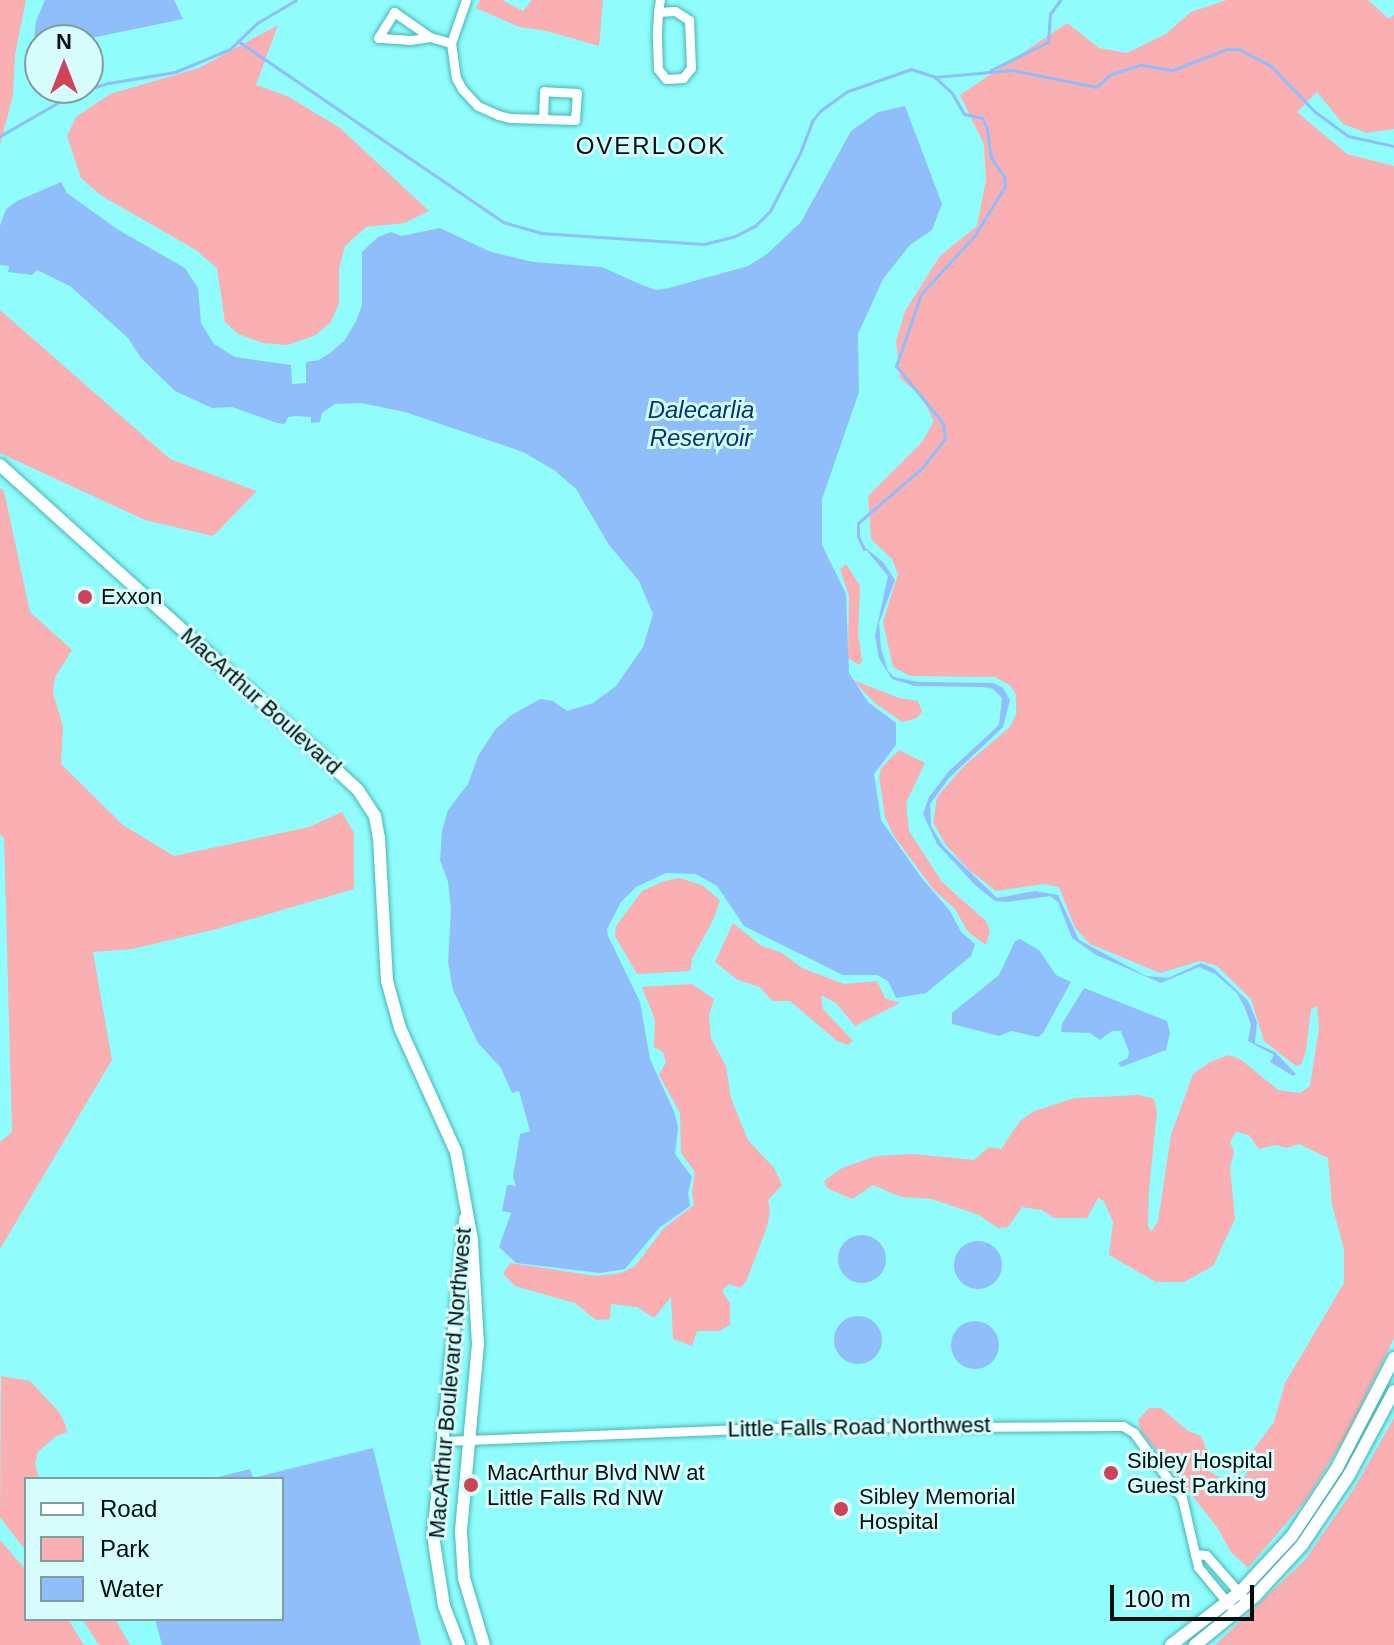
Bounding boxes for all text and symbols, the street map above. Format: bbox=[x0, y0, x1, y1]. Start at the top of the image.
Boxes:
north arrow bbox=[24, 24, 104, 104]
text: N bbox=[56, 29, 72, 54]
district label: OVERLOOK bbox=[576, 132, 726, 160]
water label: Dalecarlia Reservoir bbox=[648, 396, 754, 452]
place label: Exxon bbox=[101, 584, 162, 610]
marker: Exxon bbox=[76, 588, 94, 606]
street label: MacArthur Boulevard bbox=[175, 622, 347, 780]
street label: MacArthur Boulevard Northwest bbox=[423, 1227, 477, 1539]
street label: Little Falls Road Northwest bbox=[727, 1412, 991, 1442]
place label: Sibley Hospital Guest Parking bbox=[1127, 1447, 1273, 1498]
place label: MacArthur Blvd NW at Little Falls Rd NW bbox=[487, 1459, 705, 1510]
marker: Sibley Hospital Guest Parking bbox=[1102, 1464, 1120, 1482]
marker: MacArthur Blvd NW at Little Falls Rd NW bbox=[462, 1476, 480, 1494]
legend bbox=[24, 1477, 284, 1621]
place label: Sibley Memorial Hospital bbox=[859, 1483, 1015, 1534]
text: Road bbox=[100, 1495, 157, 1522]
marker: Sibley Memorial Hospital bbox=[830, 1498, 852, 1520]
text: Park bbox=[100, 1535, 149, 1562]
scale bar bbox=[1114, 1569, 1258, 1619]
text: Water bbox=[100, 1575, 163, 1602]
text: 100 m bbox=[1124, 1585, 1191, 1612]

